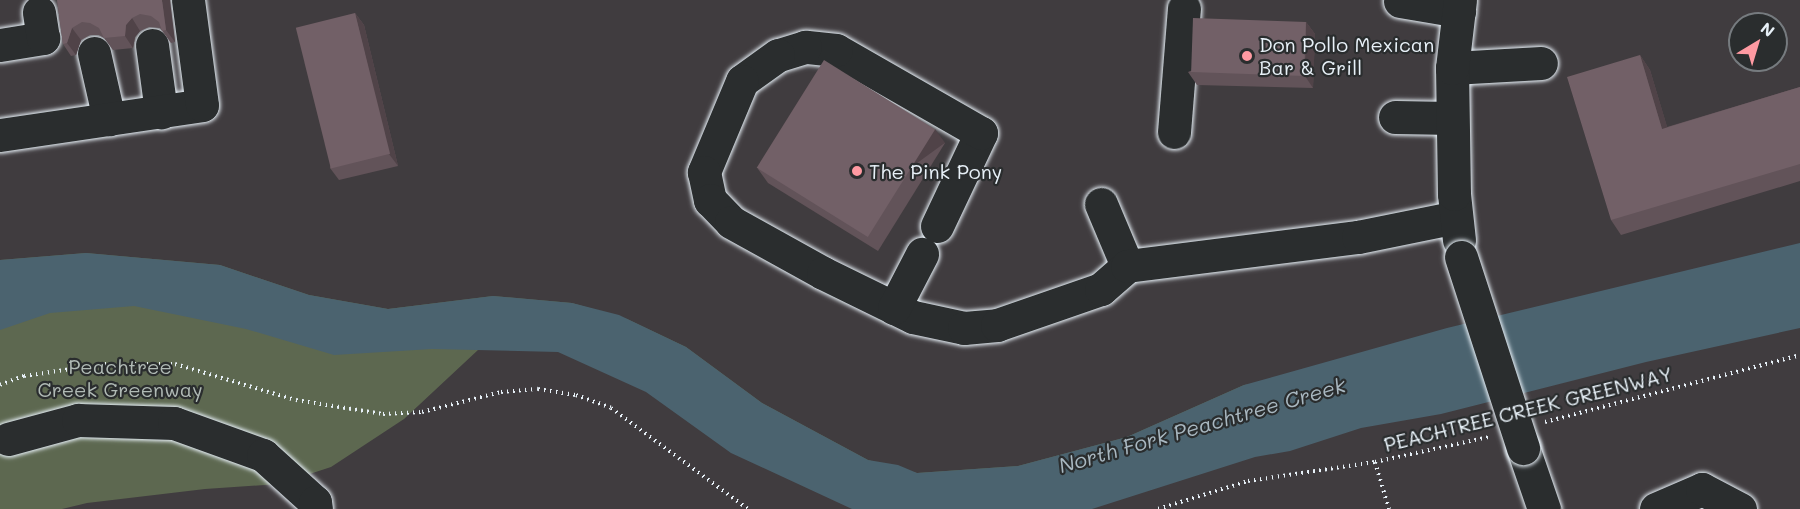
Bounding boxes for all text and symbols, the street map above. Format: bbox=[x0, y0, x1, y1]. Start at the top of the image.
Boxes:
north arrow bbox=[1728, 12, 1788, 72]
text: N bbox=[1757, 17, 1779, 41]
place label: Don Pollo Mexican Bar & Grill bbox=[1259, 33, 1434, 80]
marker: Don Pollo Mexican Bar & Grill bbox=[1240, 49, 1254, 63]
place label: The Pink Pony bbox=[869, 159, 1002, 183]
marker: The Pink Pony bbox=[850, 164, 864, 178]
park label: Peachtree Creek Greenway bbox=[37, 354, 203, 401]
street label: PEACHTREE CREEK GREENWAY bbox=[1381, 361, 1675, 457]
water label: North Fork Peachtree Creek bbox=[1056, 372, 1348, 478]

